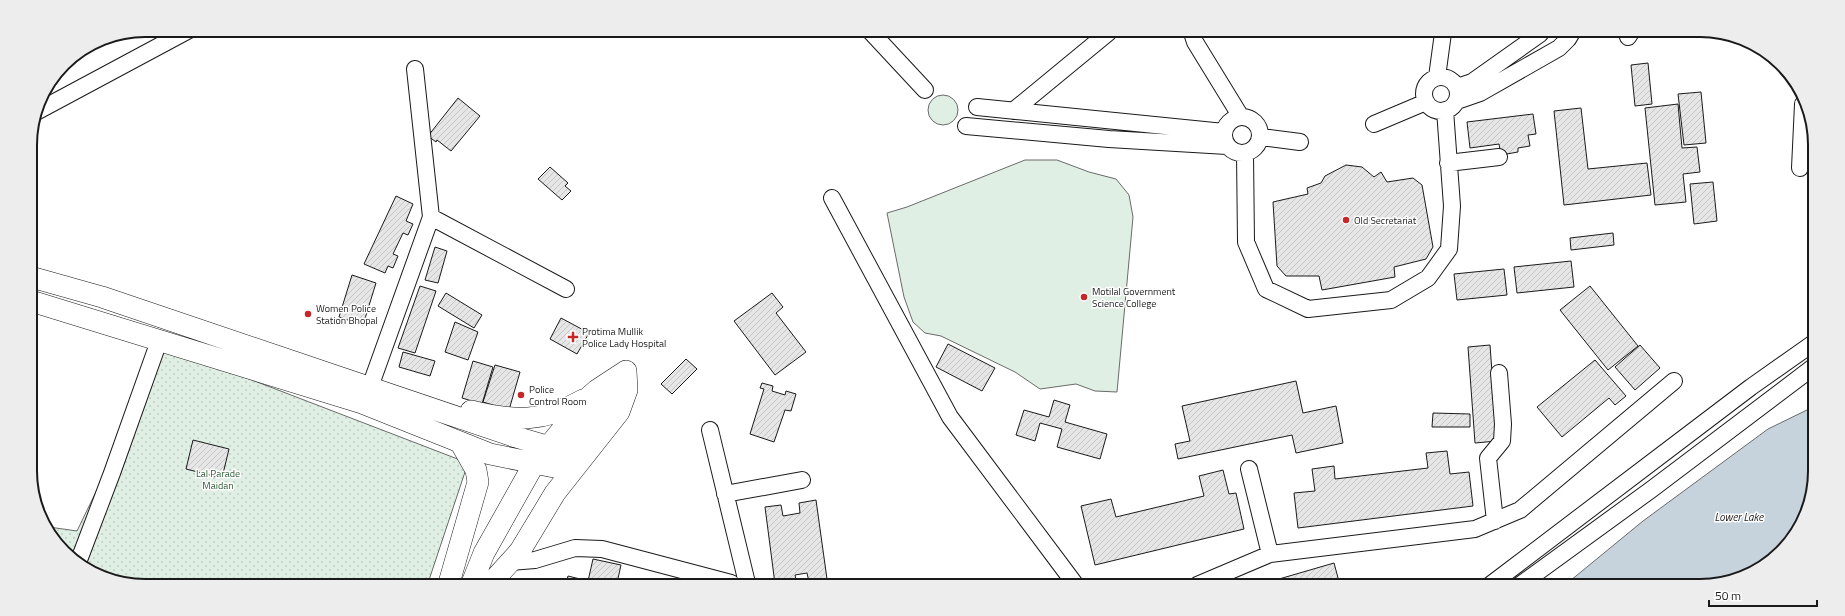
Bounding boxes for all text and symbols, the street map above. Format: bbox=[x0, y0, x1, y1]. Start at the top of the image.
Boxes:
place label: Old Secretariat bbox=[1354, 213, 1417, 228]
marker: Old Secretariat bbox=[1341, 215, 1351, 225]
place label: Motilal Government Science College bbox=[1092, 284, 1176, 311]
marker: Motilal Government Science College bbox=[1079, 292, 1089, 302]
place label: Women Police Station Bhopal bbox=[316, 301, 378, 328]
marker: Women Police Station Bhopal bbox=[303, 309, 313, 319]
place label: Protima Mullik Police Lady Hospital bbox=[582, 324, 666, 351]
marker: Protima Mullik Police Lady Hospital bbox=[567, 331, 579, 343]
place label: Police Control Room bbox=[529, 382, 587, 409]
marker: Police Control Room bbox=[516, 390, 526, 400]
park label: Lal Parade Maidan bbox=[196, 466, 240, 493]
water label: Lower Lake bbox=[1715, 509, 1764, 525]
scale bar bbox=[1709, 582, 1817, 608]
text: 50 m bbox=[1715, 586, 1741, 605]

